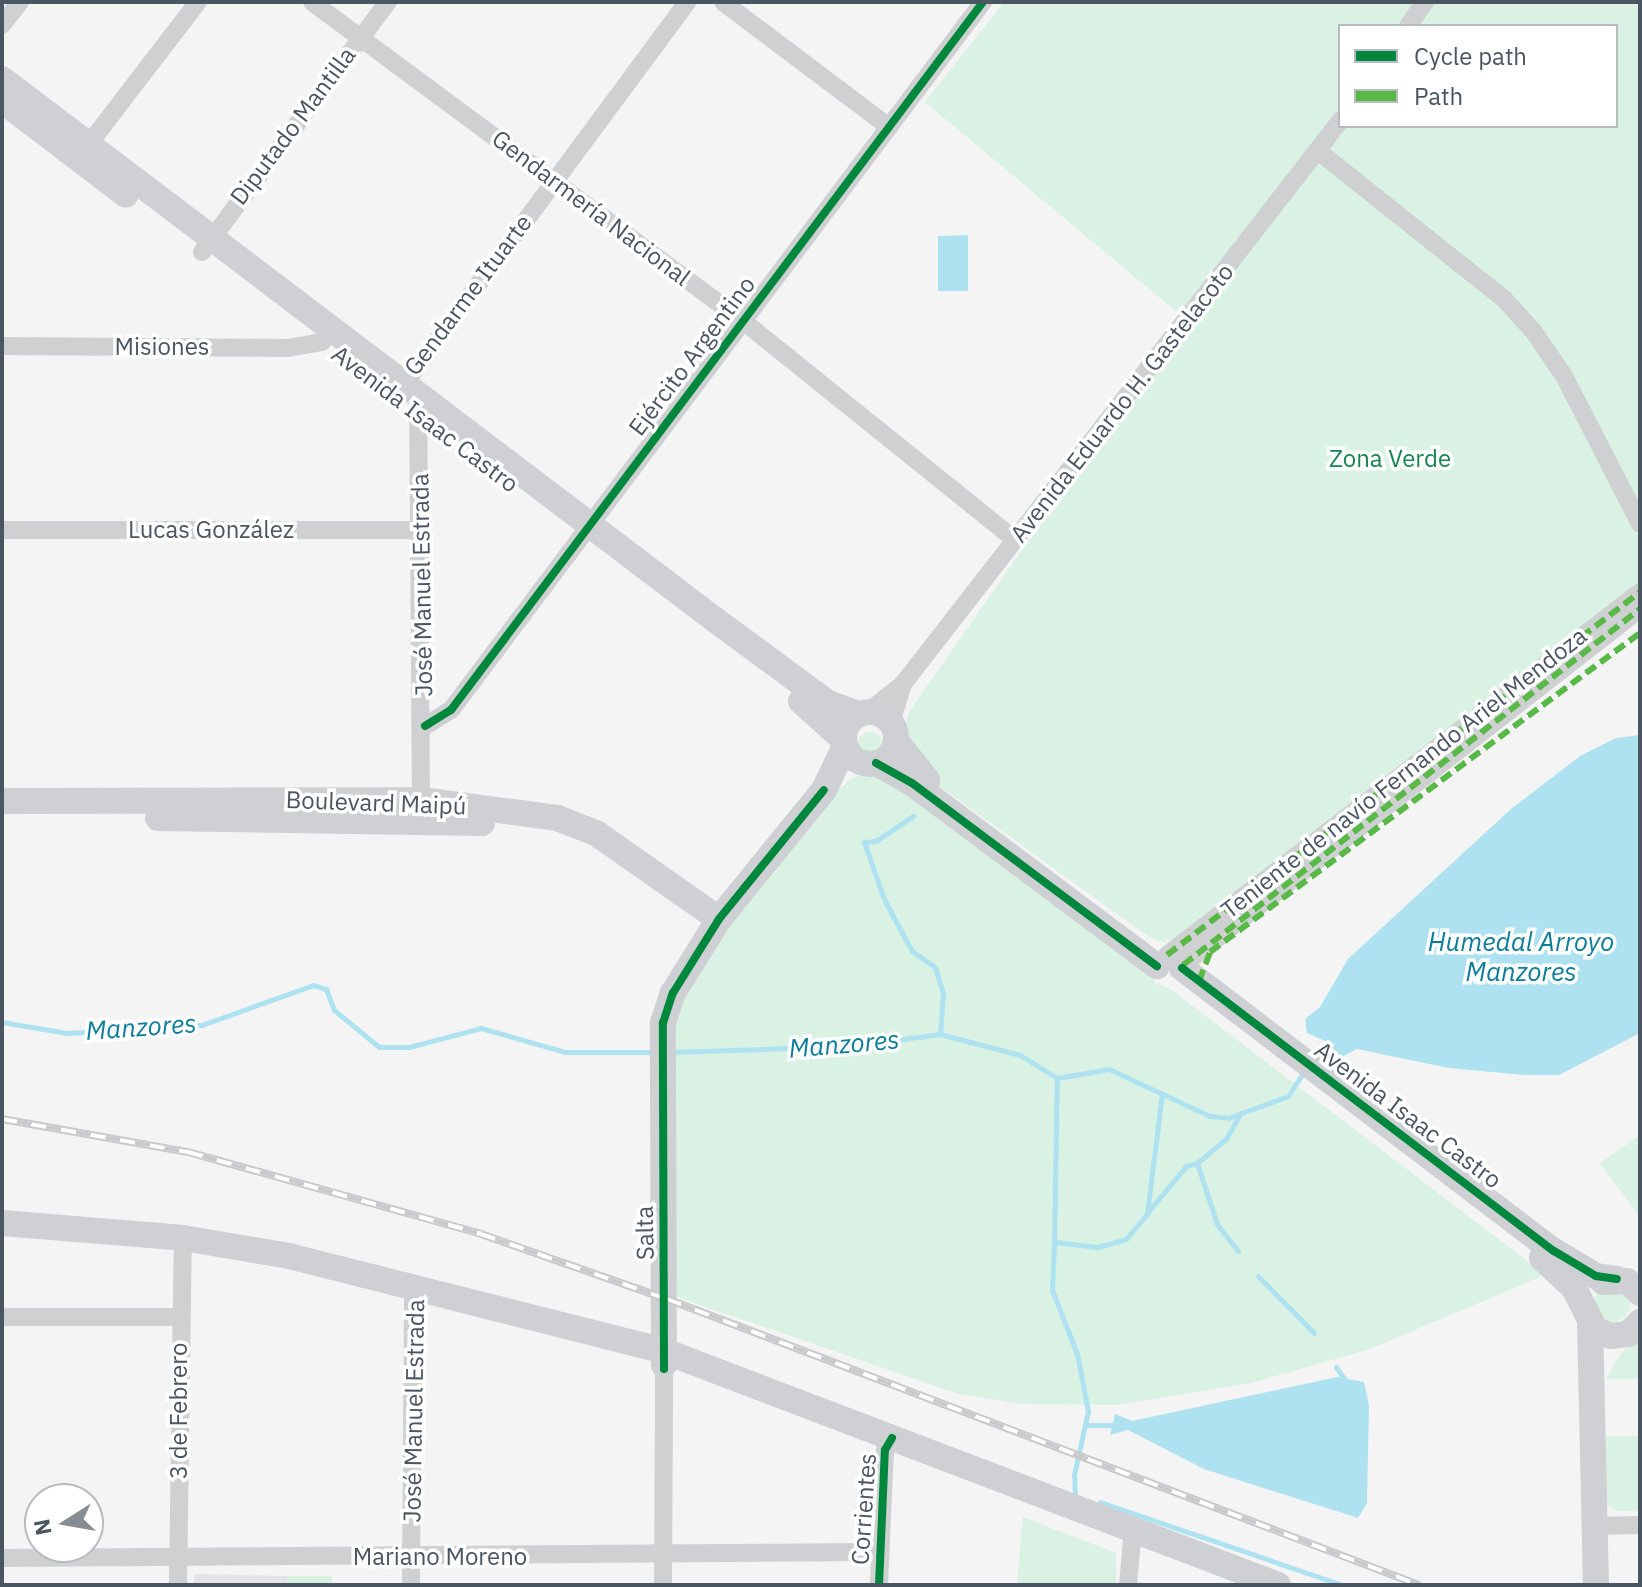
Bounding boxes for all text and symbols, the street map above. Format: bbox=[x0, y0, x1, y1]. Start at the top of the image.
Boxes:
legend bbox=[1338, 24, 1618, 128]
text: Cycle path bbox=[1414, 40, 1527, 72]
street label: Diputado Mantilla bbox=[224, 41, 362, 211]
text: Path bbox=[1414, 80, 1463, 112]
street label: Gendarmería Nacional bbox=[486, 124, 696, 292]
street label: Gendarme Ituarte bbox=[398, 209, 538, 381]
street label: Avenida Eduardo H. Gastelacoto bbox=[1004, 258, 1240, 548]
street label: Ejército Argentino bbox=[623, 271, 761, 441]
street label: Misiones bbox=[114, 333, 210, 361]
street label: Avenida Isaac Castro bbox=[326, 339, 524, 499]
park label: Zona Verde bbox=[1329, 445, 1451, 473]
street label: José Manuel Estrada bbox=[406, 473, 438, 697]
street label: Lucas González bbox=[128, 516, 294, 544]
street label: Teniente de navío Fernando Ariel Mendoza bbox=[1216, 621, 1592, 925]
street label: Boulevard Maipú bbox=[285, 785, 467, 821]
water label: Humedal Arroyo Manzores bbox=[1428, 926, 1614, 988]
water label: Manzores bbox=[85, 1008, 197, 1046]
water label: Manzores bbox=[787, 1024, 901, 1064]
street label: Avenida Isaac Castro bbox=[1309, 1035, 1507, 1195]
street label: Salta bbox=[630, 1206, 660, 1260]
street label: José Manuel Estrada bbox=[398, 1299, 430, 1523]
street label: 3 de Febrero bbox=[165, 1343, 193, 1479]
street label: Corrientes bbox=[846, 1452, 882, 1566]
north arrow bbox=[24, 1483, 104, 1563]
text: N bbox=[26, 1517, 58, 1538]
street label: Mariano Moreno bbox=[353, 1543, 527, 1571]

